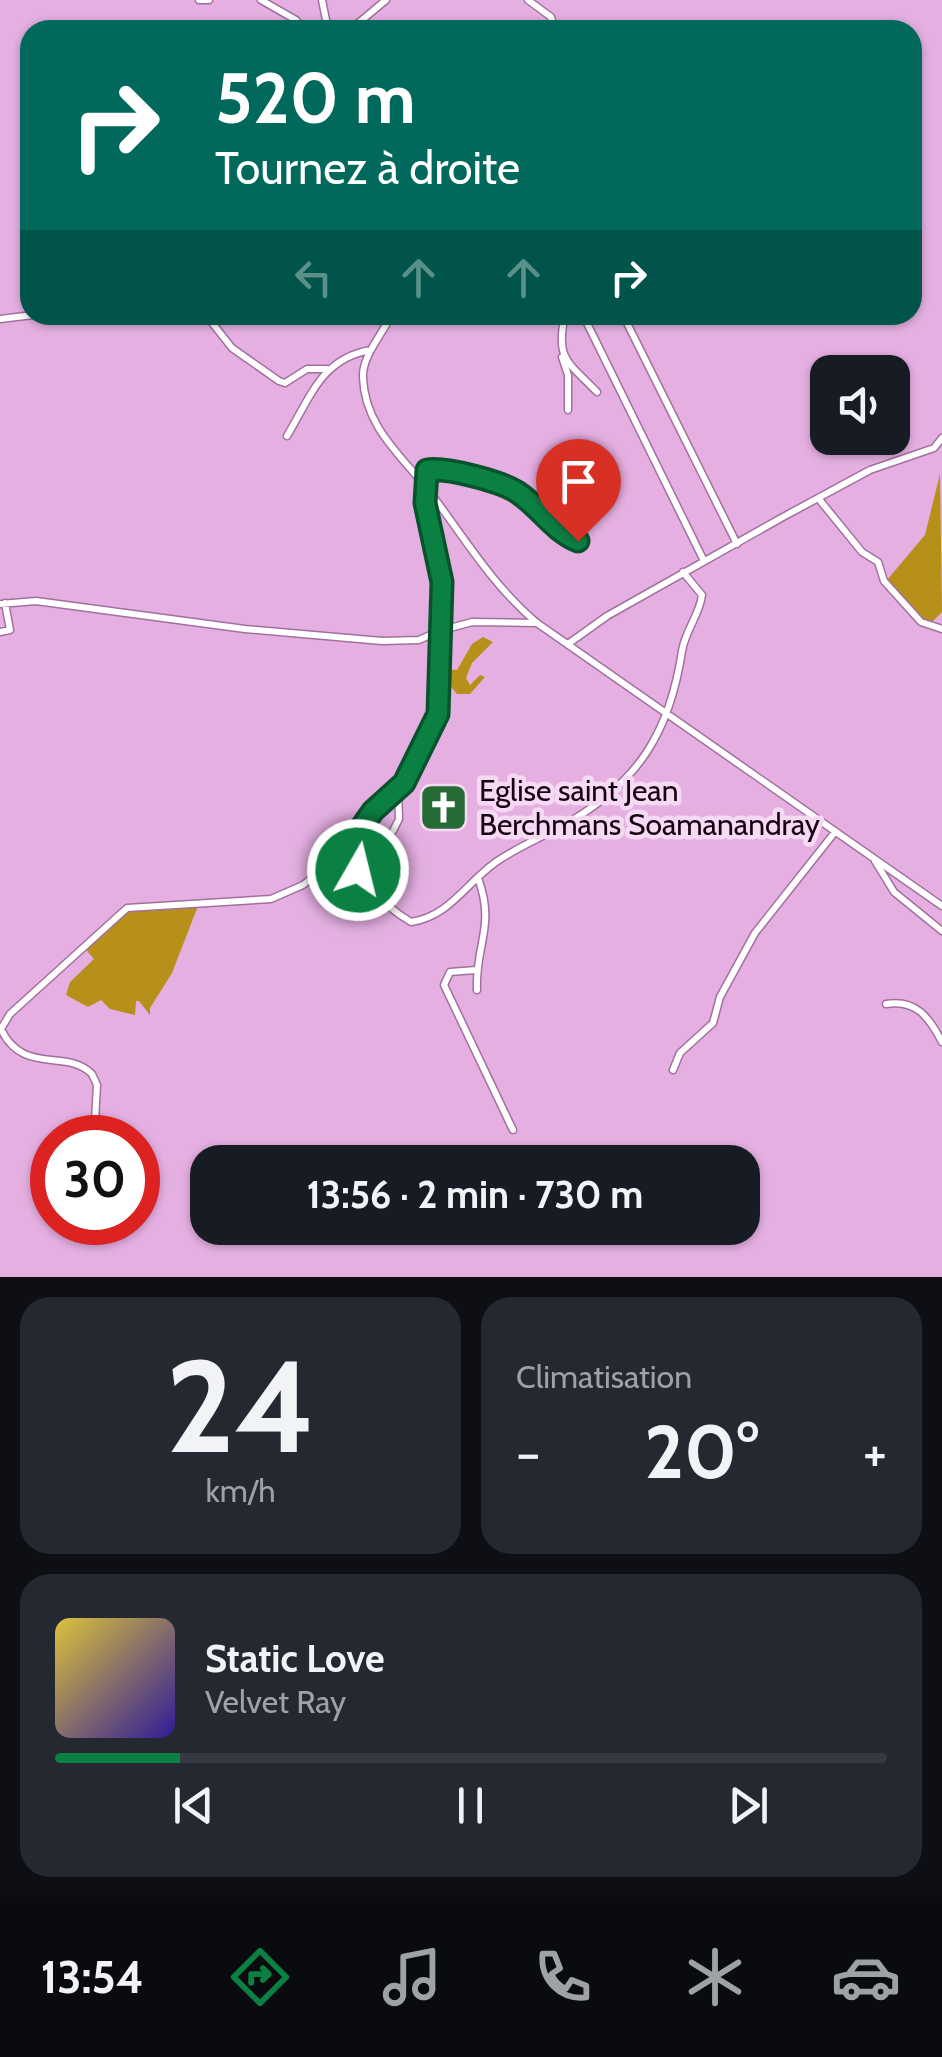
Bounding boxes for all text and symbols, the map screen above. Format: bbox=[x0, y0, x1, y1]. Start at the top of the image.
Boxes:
text: 520 m bbox=[215, 55, 416, 141]
icon: right bbox=[50, 60, 180, 190]
text: Tournez à droite bbox=[215, 141, 520, 195]
icon: left bbox=[286, 250, 341, 305]
icon: ahead bbox=[391, 250, 446, 305]
icon: ahead bbox=[496, 250, 551, 305]
icon: right bbox=[601, 250, 656, 305]
map controls bbox=[810, 355, 910, 455]
button: sound bbox=[810, 355, 910, 455]
pin bbox=[536, 439, 621, 542]
icon: arrive bbox=[551, 454, 606, 509]
place label: Eglise saint Jean Berchmans Soamanandray bbox=[479, 772, 820, 843]
church icon: Eglise saint Jean Berchmans Soamanandray bbox=[418, 781, 470, 833]
position arrow bbox=[306, 818, 410, 922]
speed limit sign: 30 bbox=[30, 1115, 160, 1245]
text: 13:56 · 2 min · 730 m bbox=[307, 1171, 643, 1218]
text: 24 bbox=[166, 1327, 315, 1485]
text: Climatisation bbox=[516, 1357, 692, 1396]
text: 20° bbox=[644, 1406, 759, 1497]
text: − bbox=[516, 1419, 540, 1486]
text: + bbox=[863, 1419, 887, 1486]
text: km/h bbox=[205, 1471, 276, 1510]
text: Static Love bbox=[205, 1635, 384, 1682]
text: Velvet Ray bbox=[205, 1682, 346, 1721]
icon: previous bbox=[166, 1778, 221, 1833]
icon: pause bbox=[443, 1778, 498, 1833]
icon: next bbox=[721, 1778, 776, 1833]
icon: directions bbox=[225, 1942, 295, 2012]
icon: music bbox=[377, 1942, 447, 2012]
icon: phone bbox=[528, 1942, 598, 2012]
icon: climate bbox=[680, 1942, 750, 2012]
icon: car bbox=[831, 1942, 901, 2012]
text: 13:54 bbox=[41, 1950, 144, 2004]

